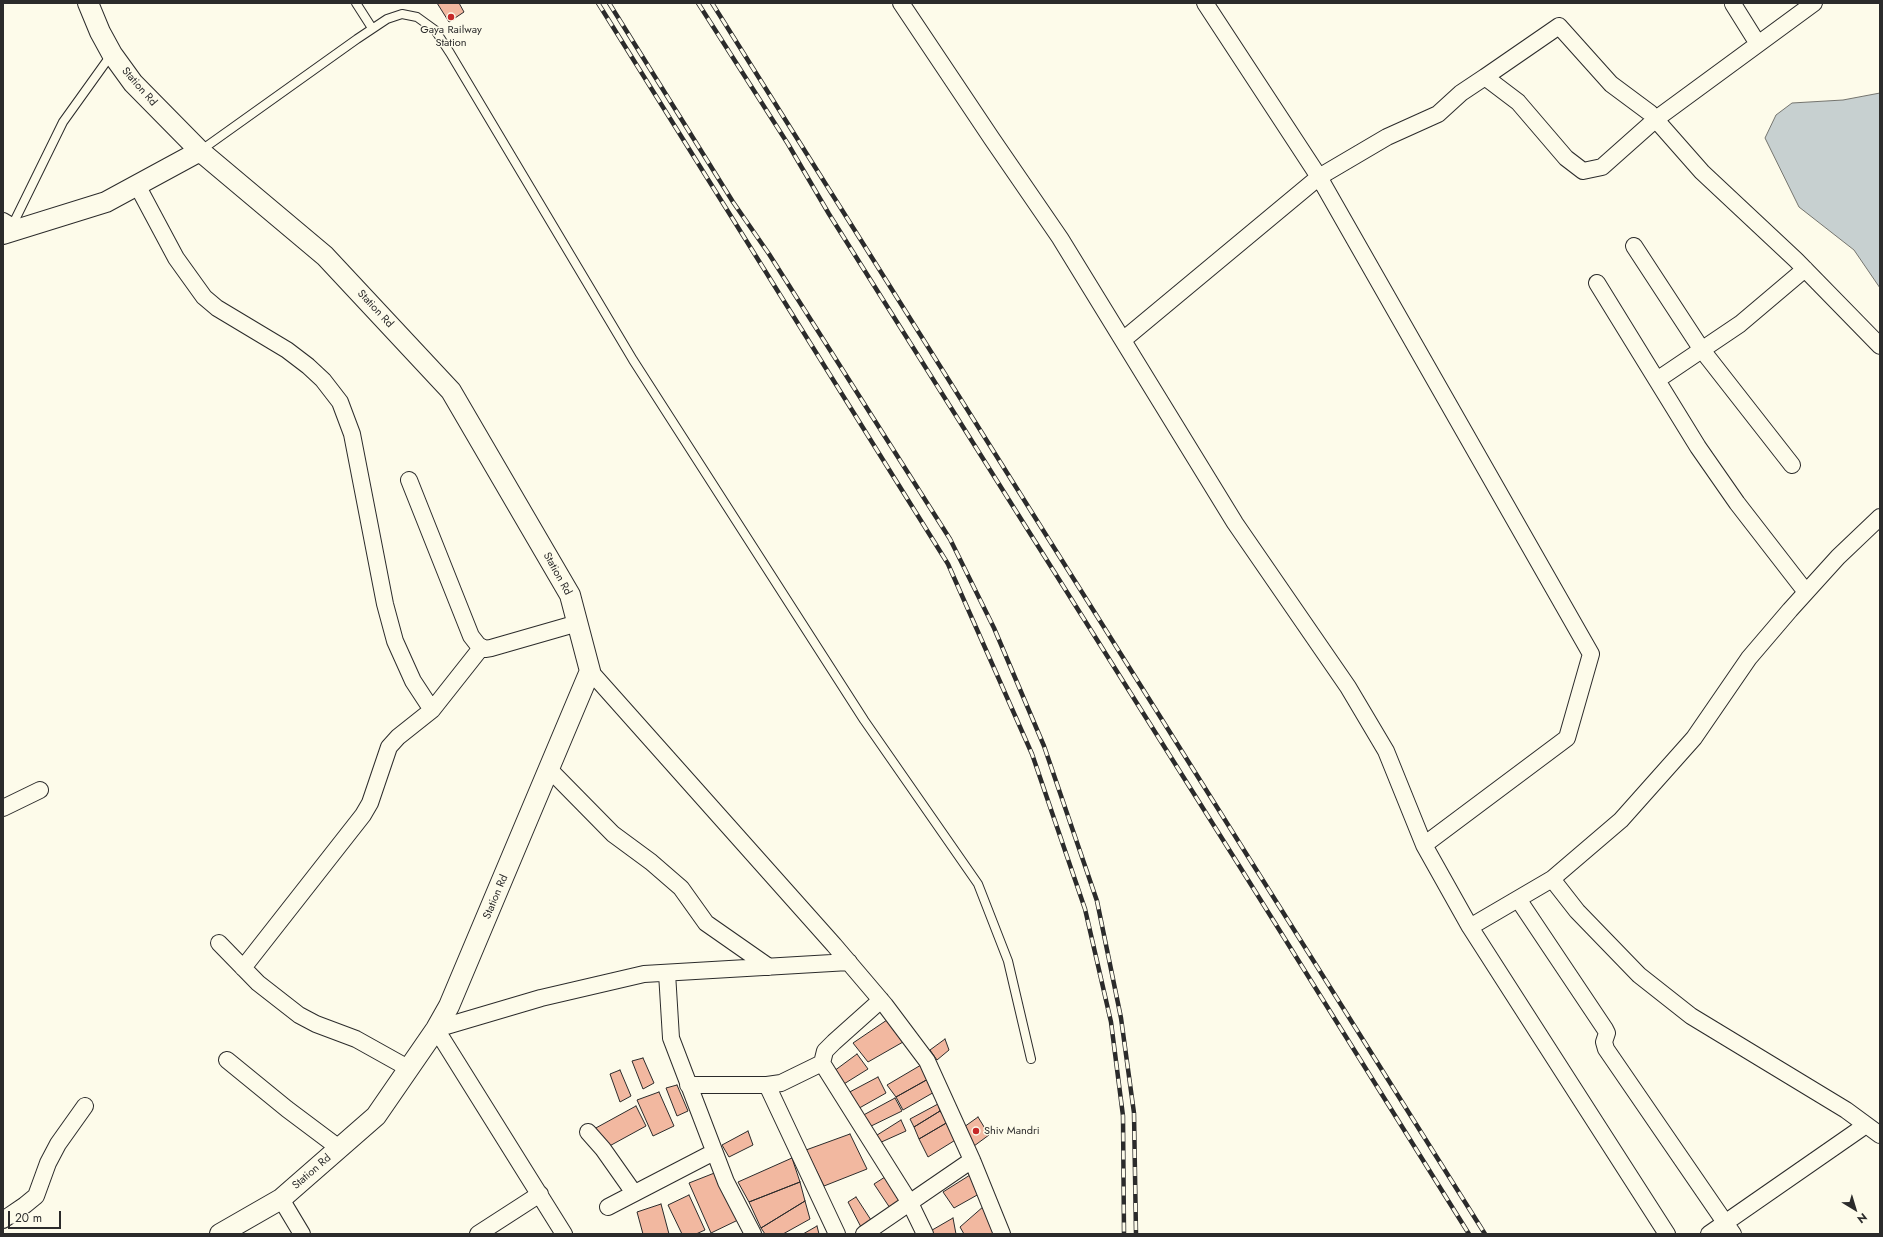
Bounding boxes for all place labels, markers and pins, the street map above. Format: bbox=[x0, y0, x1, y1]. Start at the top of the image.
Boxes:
marker: Gaya Railway Station bbox=[446, 12, 456, 22]
place label: Gaya Railway Station bbox=[420, 23, 482, 49]
place label: Shiv Mandri bbox=[984, 1124, 1040, 1138]
marker: Shiv Mandri bbox=[971, 1126, 981, 1136]

